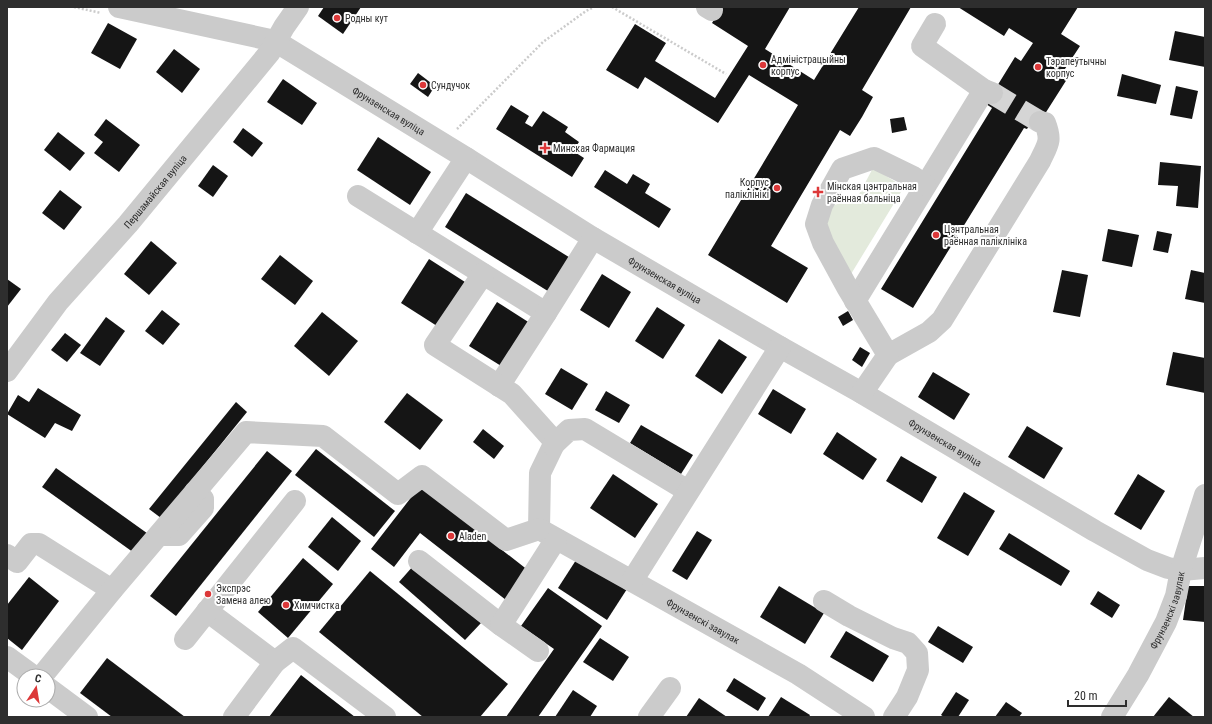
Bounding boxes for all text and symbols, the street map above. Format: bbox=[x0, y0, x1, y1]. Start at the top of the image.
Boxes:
marker: Родны кут bbox=[332, 13, 342, 23]
place label: Родны кут bbox=[345, 13, 388, 24]
place label: Адміністрацыйны корпус bbox=[771, 54, 846, 77]
place label: Тэрапеўтычны корпус bbox=[1046, 56, 1107, 79]
marker: Адміністрацыйны корпус bbox=[758, 60, 768, 70]
marker: Тэрапеўтычны корпус bbox=[1033, 62, 1043, 72]
marker: Сундучок bbox=[418, 80, 428, 90]
place label: Сундучок bbox=[431, 80, 470, 91]
street label: Фрунзенская вуліца bbox=[350, 83, 427, 137]
place label: Минская Фармация bbox=[553, 142, 635, 154]
marker: Минская Фармация bbox=[540, 143, 550, 153]
street label: Першамайская вуліца bbox=[122, 152, 189, 230]
place label: Корпус паліклінікі bbox=[725, 177, 769, 200]
place label: Мінская цэнтральная раённая бальніца bbox=[827, 181, 917, 204]
marker: Корпус паліклінікі bbox=[772, 183, 782, 193]
marker: Мінская цэнтральная раённая бальніца bbox=[812, 186, 824, 198]
place label: Цэнтральная раённая паліклініка bbox=[944, 224, 1027, 247]
marker: Цэнтральная раённая паліклініка bbox=[931, 230, 941, 240]
street label: Фрунзенская вуліца bbox=[626, 253, 704, 306]
street label: Фрунзенская вуліца bbox=[907, 416, 984, 468]
marker: Aladen bbox=[446, 531, 456, 541]
place label: Aladen bbox=[459, 531, 487, 542]
street label: Фрунзенскі завулак bbox=[1147, 570, 1186, 651]
place label: Экспрэс Замена алею bbox=[216, 583, 271, 606]
marker: Экспрэс Замена алею bbox=[203, 589, 213, 599]
street label: Фрунзенскі завулак bbox=[665, 595, 742, 646]
marker: Химчистка bbox=[281, 600, 291, 610]
place label: Химчистка bbox=[294, 600, 340, 611]
north arrow bbox=[16, 668, 56, 708]
text: С bbox=[34, 672, 42, 686]
scale bar bbox=[1068, 682, 1126, 708]
text: 20 m bbox=[1074, 689, 1098, 703]

